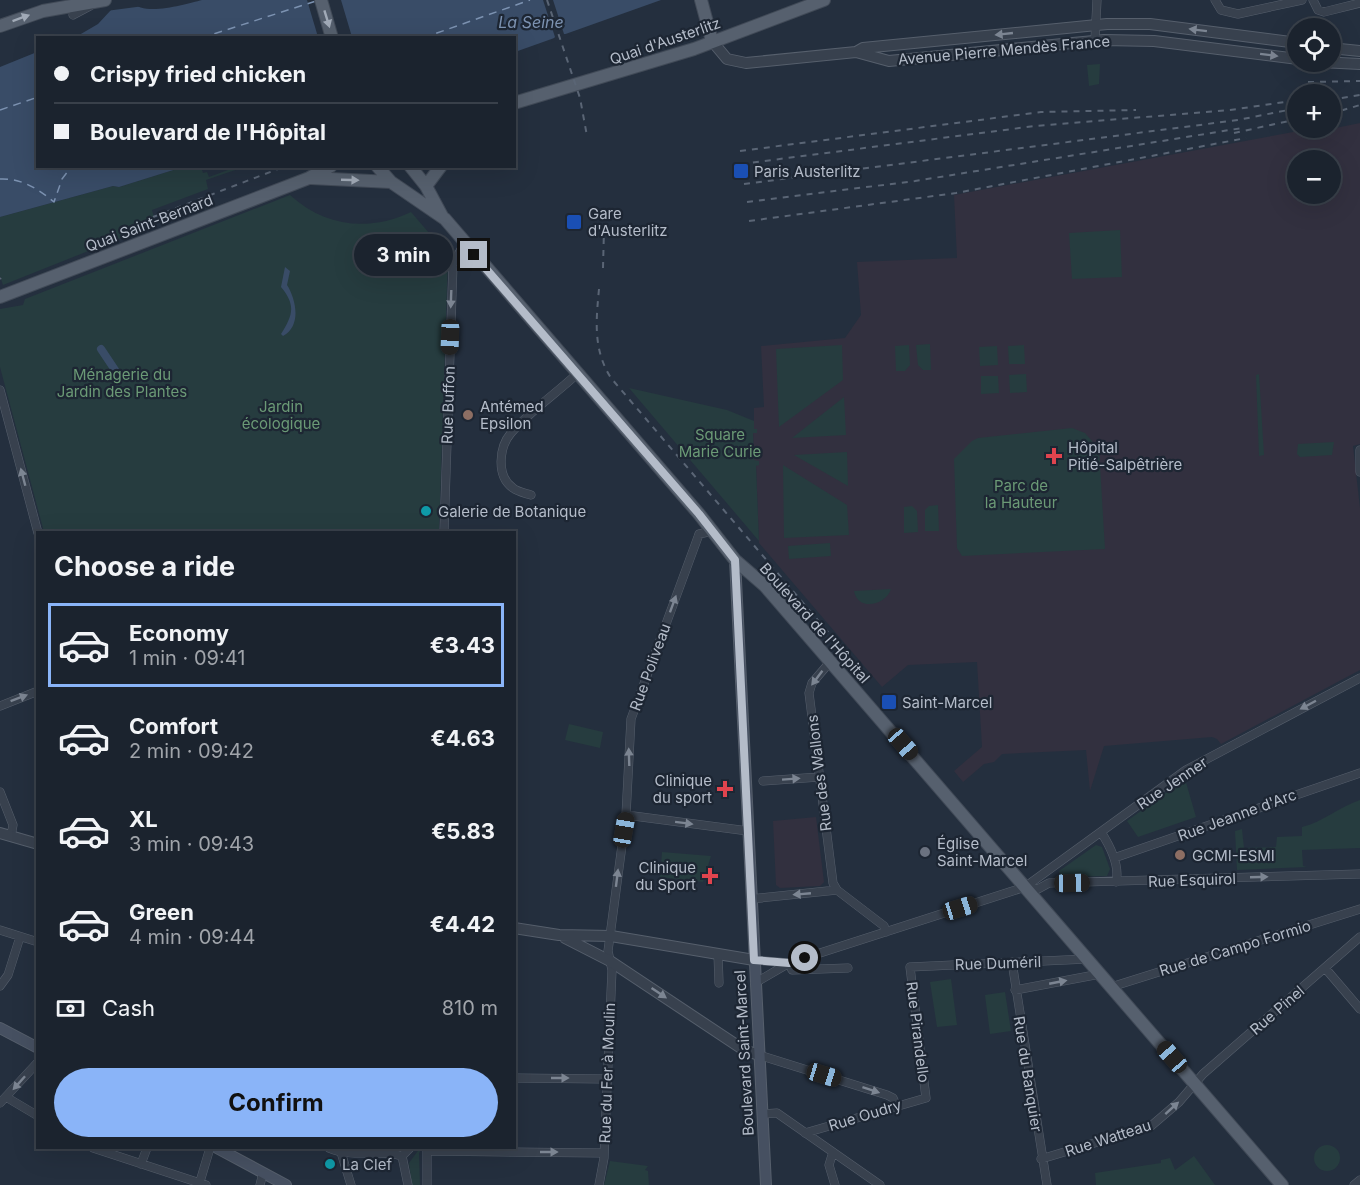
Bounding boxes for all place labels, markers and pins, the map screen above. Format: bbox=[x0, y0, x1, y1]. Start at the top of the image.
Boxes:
marker: Paris Austerlitz bbox=[732, 162, 750, 180]
place label: Paris Austerlitz bbox=[754, 162, 861, 181]
place label: Gare d'Austerlitz bbox=[588, 204, 667, 240]
marker: Gare d'Austerlitz bbox=[565, 213, 583, 231]
place label: Antémed Epsilon bbox=[480, 397, 544, 433]
marker: Antémed Epsilon bbox=[461, 408, 475, 422]
place label: Hôpital Pitié-Salpêtrière bbox=[1068, 438, 1182, 474]
marker: Hôpital Pitié-Salpêtrière bbox=[1045, 447, 1063, 465]
place label: Galerie de Botanique bbox=[438, 502, 586, 521]
marker: Galerie de Botanique bbox=[419, 504, 433, 518]
marker: Saint-Marcel bbox=[880, 693, 898, 711]
place label: Saint-Marcel bbox=[902, 693, 992, 712]
place label: Clinique du sport bbox=[653, 771, 712, 807]
marker: Clinique du sport bbox=[716, 780, 734, 798]
place label: Église Saint-Marcel bbox=[937, 834, 1027, 870]
marker: Église Saint-Marcel bbox=[918, 845, 932, 859]
place label: GCMI-ESMI bbox=[1192, 846, 1275, 865]
marker: GCMI-ESMI bbox=[1173, 848, 1187, 862]
place label: Clinique du Sport bbox=[635, 858, 696, 894]
marker: Clinique du Sport bbox=[701, 867, 719, 885]
place label: La Clef bbox=[342, 1155, 392, 1174]
marker: La Clef bbox=[323, 1157, 337, 1171]

